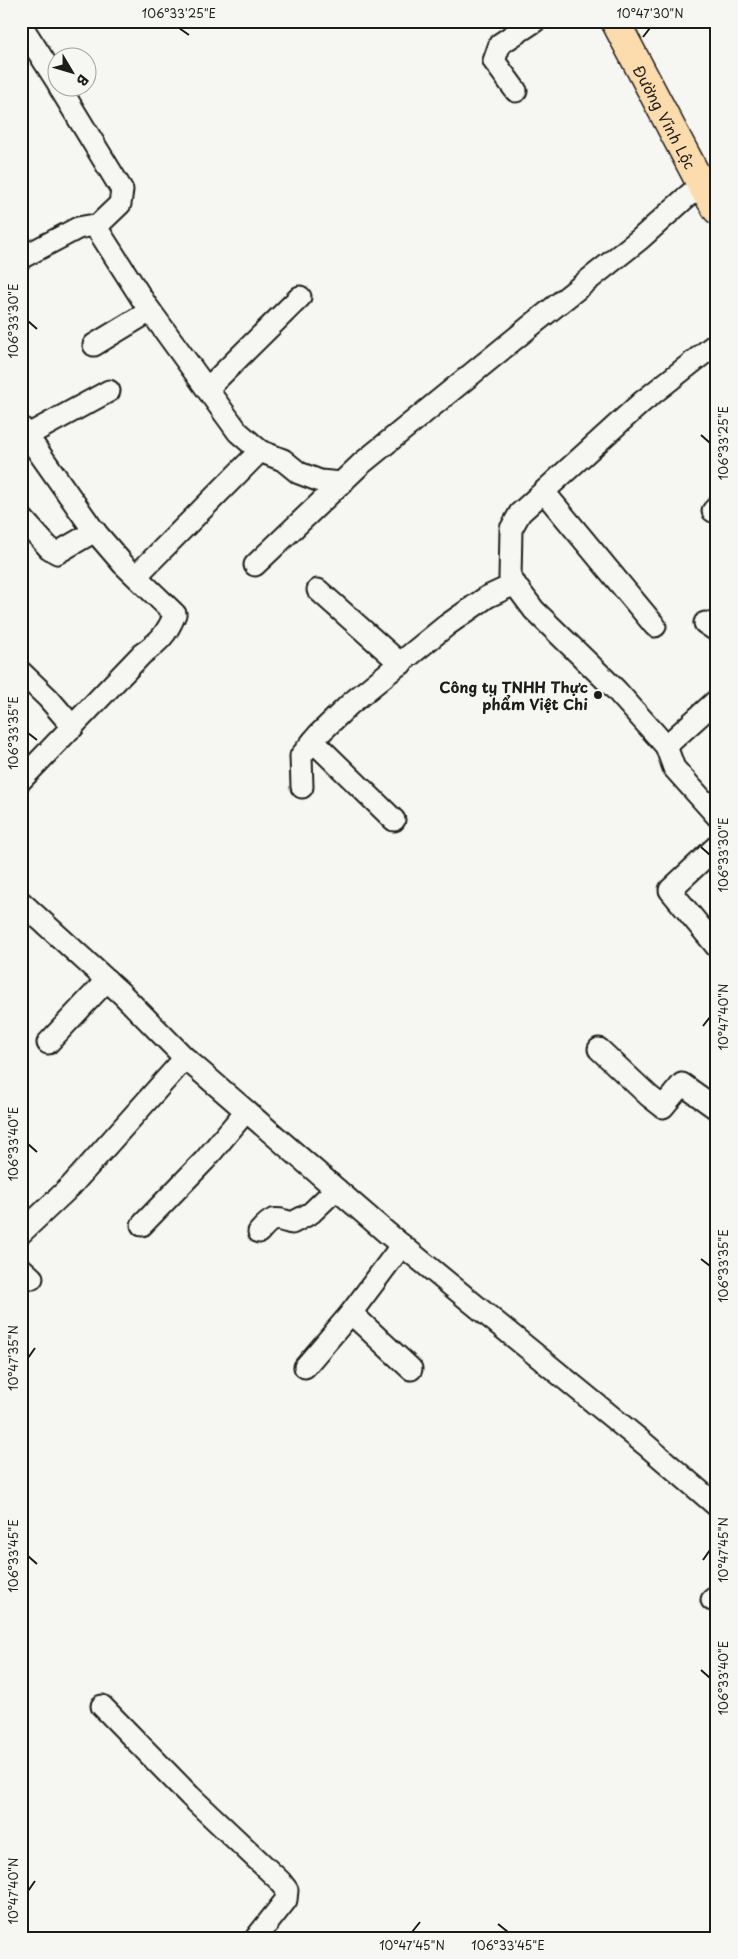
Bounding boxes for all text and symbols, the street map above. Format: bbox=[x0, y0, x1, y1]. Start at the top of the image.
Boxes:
text: 106°33'25"E bbox=[142, 4, 216, 22]
text: 10°47'30"N bbox=[616, 4, 684, 22]
north arrow bbox=[48, 48, 98, 98]
street label: Đường Vĩnh Lộc bbox=[628, 60, 702, 173]
text: B bbox=[71, 70, 94, 91]
text: 106°33'30"E bbox=[4, 284, 22, 358]
text: 106°33'25"E bbox=[714, 406, 732, 480]
place label: Công ty TNHH Thực phẩm Việt Chi bbox=[439, 675, 588, 715]
marker: Công ty TNHH Thực phẩm Việt Chi bbox=[592, 689, 604, 701]
text: 106°33'35"E bbox=[4, 696, 22, 770]
text: 106°33'30"E bbox=[714, 818, 732, 892]
text: 10°47'40"N bbox=[714, 984, 732, 1050]
text: 106°33'40"E bbox=[4, 1107, 22, 1181]
text: 106°33'35"E bbox=[714, 1229, 732, 1303]
text: 10°47'35"N bbox=[4, 1325, 22, 1391]
text: 10°47'45"N bbox=[714, 1517, 732, 1583]
text: 106°33'45"E bbox=[4, 1519, 22, 1593]
text: 106°33'40"E bbox=[714, 1641, 732, 1715]
text: 10°47'40"N bbox=[4, 1858, 22, 1924]
text: 10°47'45"N bbox=[379, 1936, 445, 1954]
text: 106°33'45"E bbox=[471, 1936, 545, 1954]

